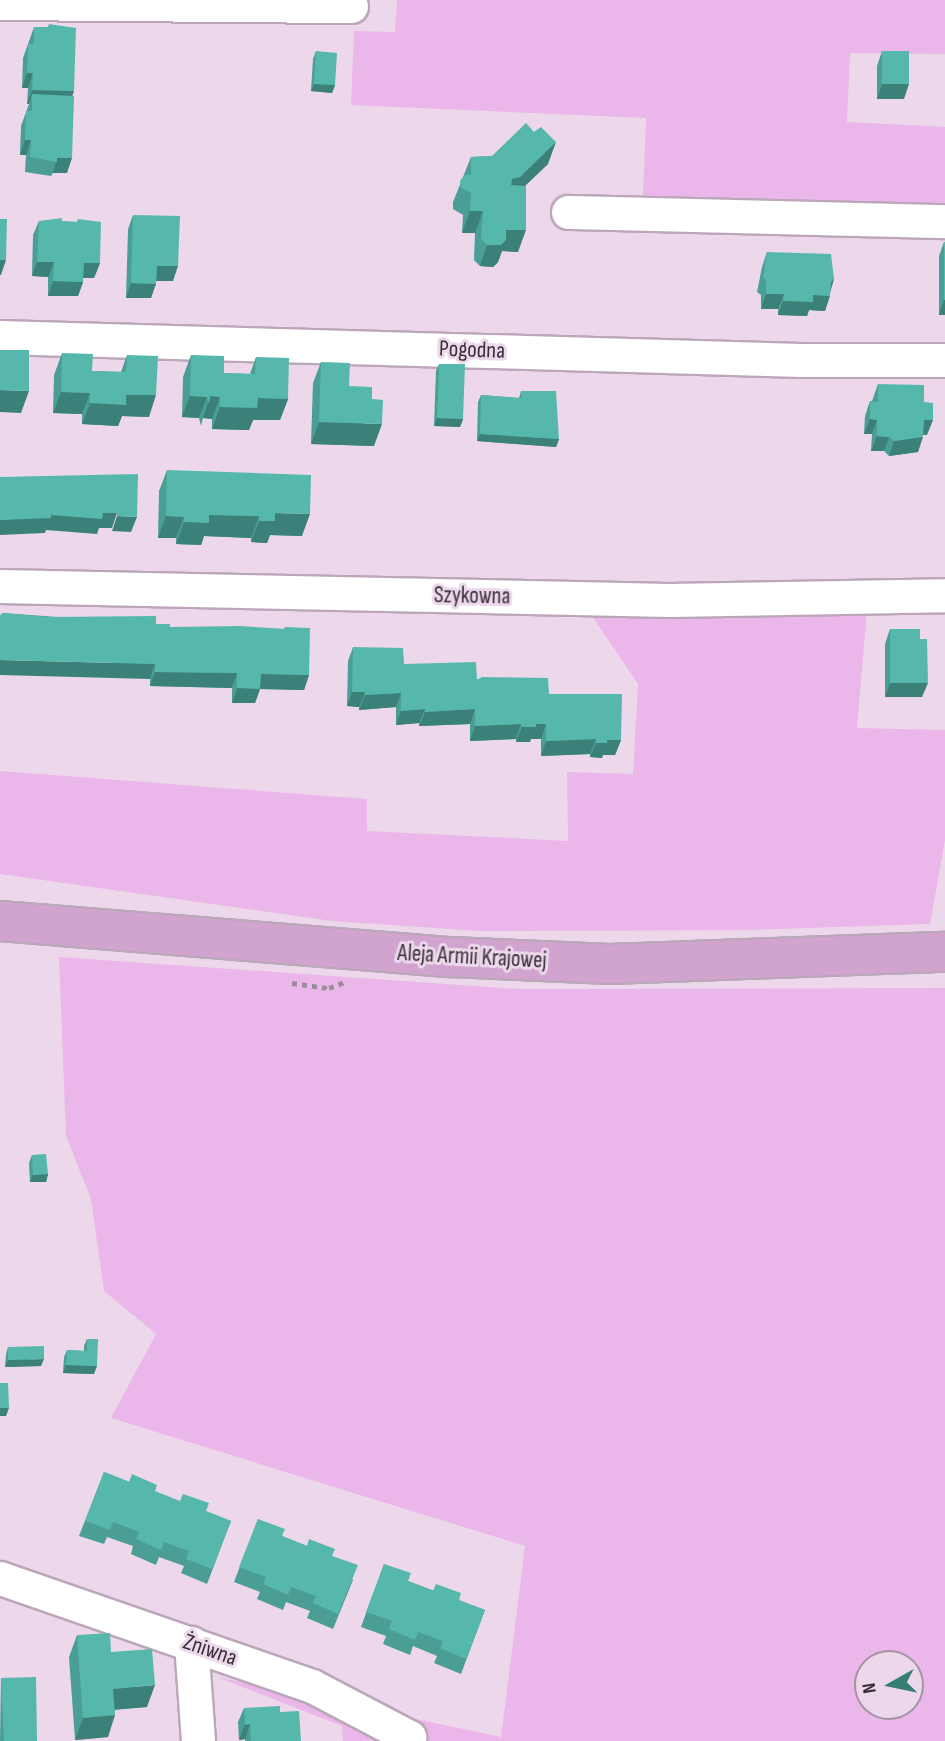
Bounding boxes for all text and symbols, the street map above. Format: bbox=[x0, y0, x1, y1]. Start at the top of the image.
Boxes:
street label: Pogodna bbox=[438, 335, 506, 365]
street label: Szykowna bbox=[434, 582, 510, 610]
street label: Aleja Armii Krajowej bbox=[397, 939, 547, 975]
street label: Żniwna bbox=[180, 1628, 240, 1672]
north arrow bbox=[854, 1650, 924, 1720]
text: N bbox=[858, 1681, 882, 1695]

